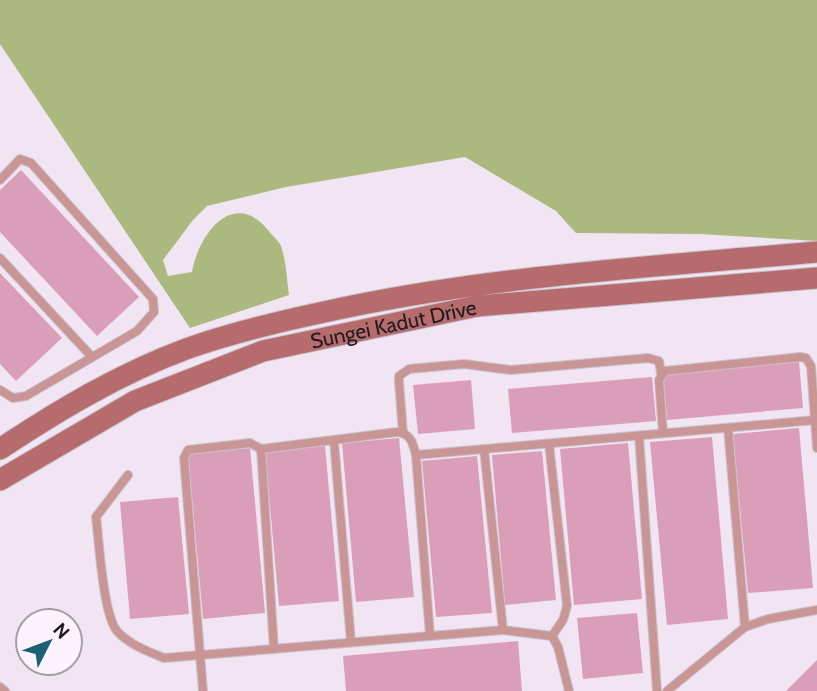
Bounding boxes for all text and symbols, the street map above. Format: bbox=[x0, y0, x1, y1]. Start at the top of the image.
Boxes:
street label: Sungei Kadut Drive bbox=[308, 294, 479, 353]
north arrow bbox=[14, 607, 84, 677]
text: N bbox=[48, 618, 74, 644]

